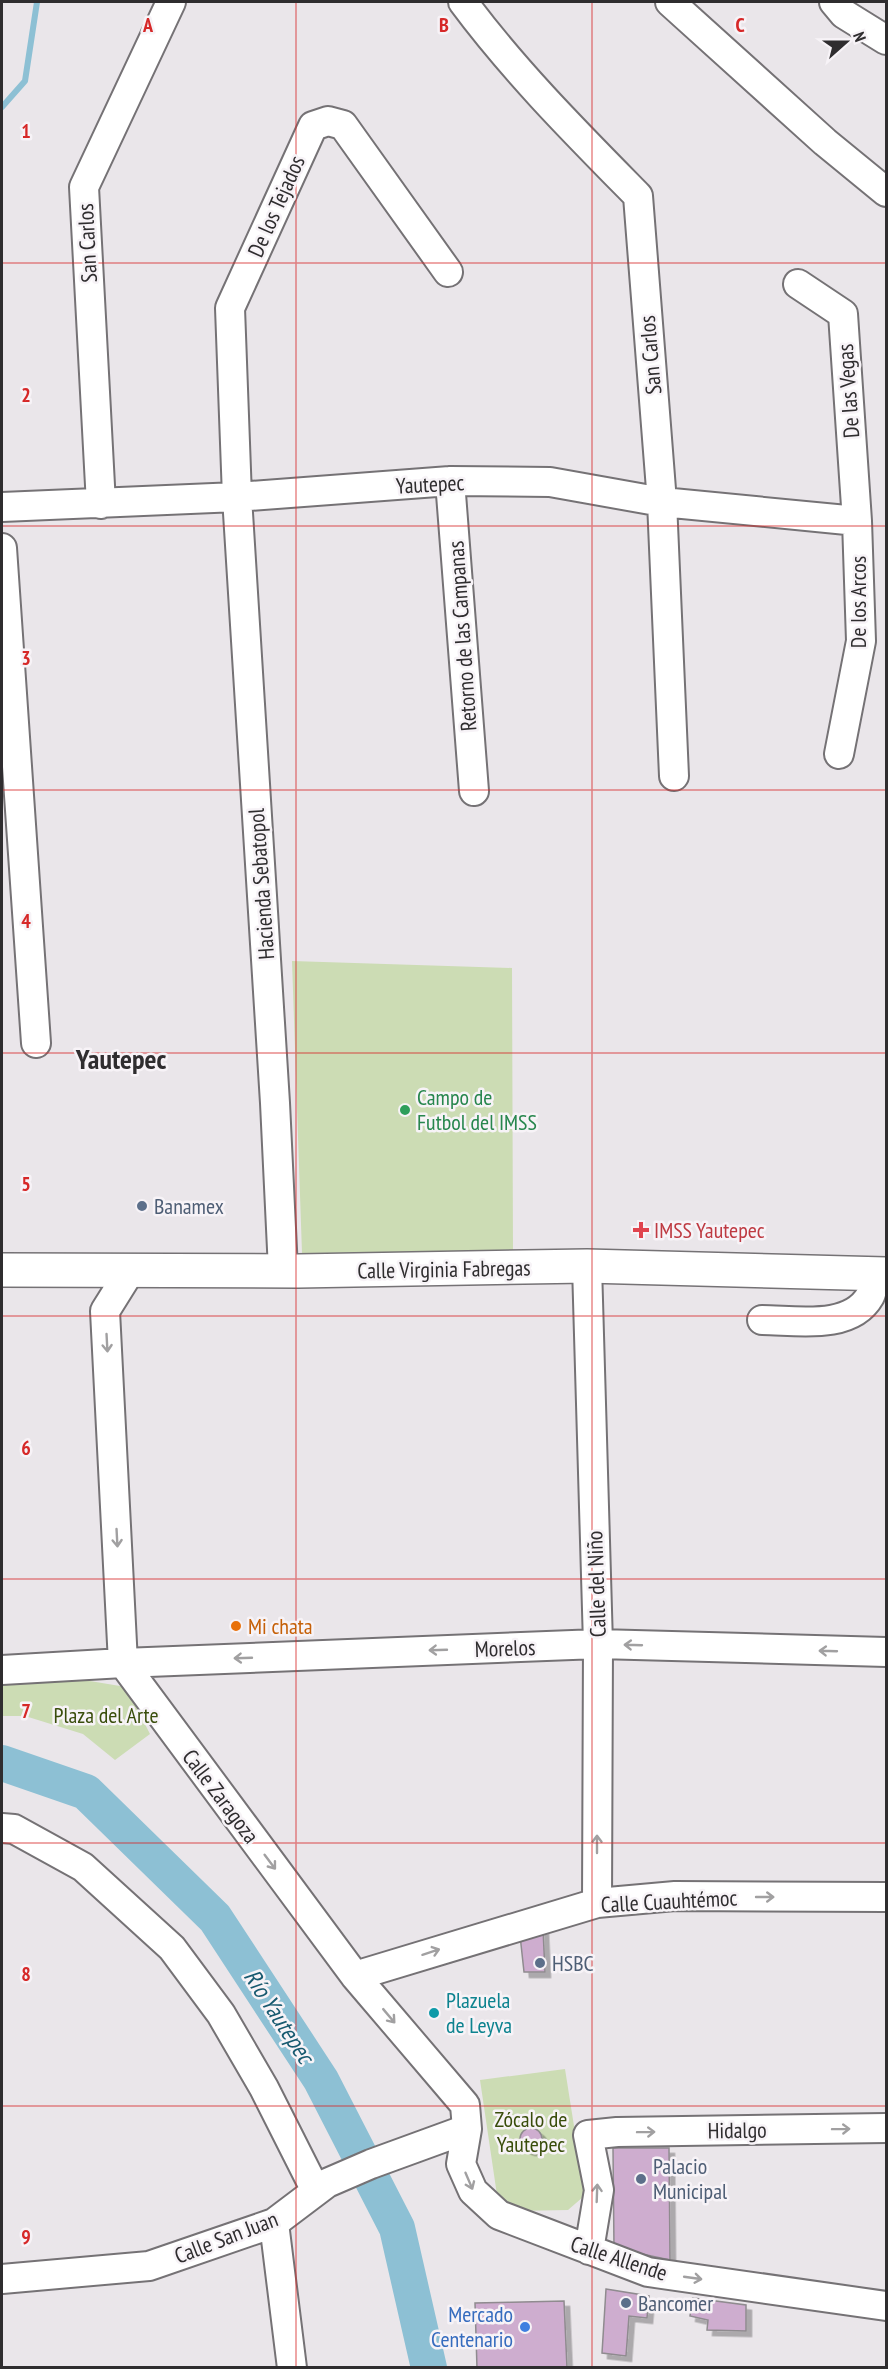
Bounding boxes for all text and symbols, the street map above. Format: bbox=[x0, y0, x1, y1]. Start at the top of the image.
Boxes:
text: A bbox=[142, 12, 154, 38]
text: B bbox=[439, 12, 449, 38]
text: C bbox=[735, 12, 745, 38]
north arrow bbox=[816, 12, 876, 72]
text: N bbox=[849, 29, 871, 44]
text: 1 bbox=[21, 118, 31, 144]
street label: De los Tejados bbox=[241, 151, 311, 261]
street label: San Carlos bbox=[71, 203, 103, 283]
street label: San Carlos bbox=[633, 314, 667, 396]
street label: De las Vegas bbox=[831, 343, 865, 439]
text: 2 bbox=[21, 382, 31, 408]
street label: Yautepec bbox=[395, 468, 465, 500]
street label: Retorno de las Campanas bbox=[441, 540, 483, 732]
street label: De los Arcos bbox=[844, 556, 872, 648]
text: 3 bbox=[21, 645, 31, 671]
street label: Hacienda Sebatopol bbox=[242, 807, 280, 960]
text: 4 bbox=[21, 908, 31, 934]
district label: Yautepec bbox=[75, 1040, 167, 1077]
place label: Campo de Futbol del IMSS bbox=[417, 1083, 537, 1136]
marker: Campo de Futbol del IMSS bbox=[398, 1103, 412, 1117]
text: 5 bbox=[21, 1171, 31, 1197]
place label: Banamex bbox=[154, 1192, 224, 1220]
marker: Banamex bbox=[135, 1199, 149, 1213]
place label: IMSS Yautepec bbox=[654, 1216, 765, 1244]
marker: IMSS Yautepec bbox=[632, 1221, 650, 1239]
street label: Calle Virginia Fabregas bbox=[357, 1253, 531, 1285]
one-way arrow bbox=[101, 1333, 112, 1353]
text: 6 bbox=[21, 1435, 31, 1461]
one-way arrow bbox=[111, 1527, 122, 1547]
street label: Calle del Niño bbox=[580, 1530, 612, 1638]
place label: Mi chata bbox=[248, 1612, 313, 1640]
marker: Mi chata bbox=[229, 1619, 243, 1633]
street label: Morelos bbox=[474, 1633, 536, 1663]
one-way arrow bbox=[624, 1639, 644, 1651]
one-way arrow bbox=[429, 1645, 449, 1656]
one-way arrow bbox=[819, 1645, 839, 1656]
one-way arrow bbox=[234, 1652, 254, 1664]
text: 7 bbox=[21, 1698, 31, 1724]
park label: Plaza del Arte bbox=[54, 1701, 158, 1729]
street label: Calle Zaragoza bbox=[177, 1743, 265, 1849]
one-way arrow bbox=[591, 1835, 603, 1855]
one-way arrow bbox=[264, 1854, 276, 1870]
street label: Calle Cuauhtémoc bbox=[600, 1883, 738, 1919]
one-way arrow bbox=[755, 1891, 775, 1903]
one-way arrow bbox=[421, 1946, 440, 1957]
place label: HSBC bbox=[552, 1949, 594, 1977]
marker: HSBC bbox=[533, 1956, 547, 1970]
text: 8 bbox=[21, 1961, 31, 1987]
water label: Río Yautepec bbox=[237, 1963, 322, 2071]
place label: Plazuela de Leyva bbox=[446, 1986, 512, 2039]
marker: Plazuela de Leyva bbox=[427, 2006, 441, 2020]
one-way arrow bbox=[382, 2008, 396, 2023]
park label: Zócalo de Yautepec bbox=[495, 2105, 567, 2158]
street label: Hidalgo bbox=[707, 2115, 767, 2145]
one-way arrow bbox=[831, 2123, 851, 2135]
one-way arrow bbox=[636, 2126, 656, 2137]
place label: Palacio Municipal bbox=[653, 2152, 728, 2205]
one-way arrow bbox=[464, 2172, 475, 2190]
marker: Palacio Municipal bbox=[634, 2172, 648, 2186]
one-way arrow bbox=[592, 2183, 603, 2203]
street label: Calle San Juan bbox=[170, 2204, 282, 2270]
text: 9 bbox=[21, 2224, 31, 2250]
street label: Calle Allende bbox=[567, 2229, 671, 2287]
one-way arrow bbox=[683, 2273, 702, 2284]
place label: Bancomer bbox=[638, 2289, 713, 2317]
marker: Bancomer bbox=[619, 2296, 633, 2310]
place label: Mercado Centenario bbox=[431, 2300, 513, 2353]
marker: Mercado Centenario bbox=[518, 2320, 532, 2334]

